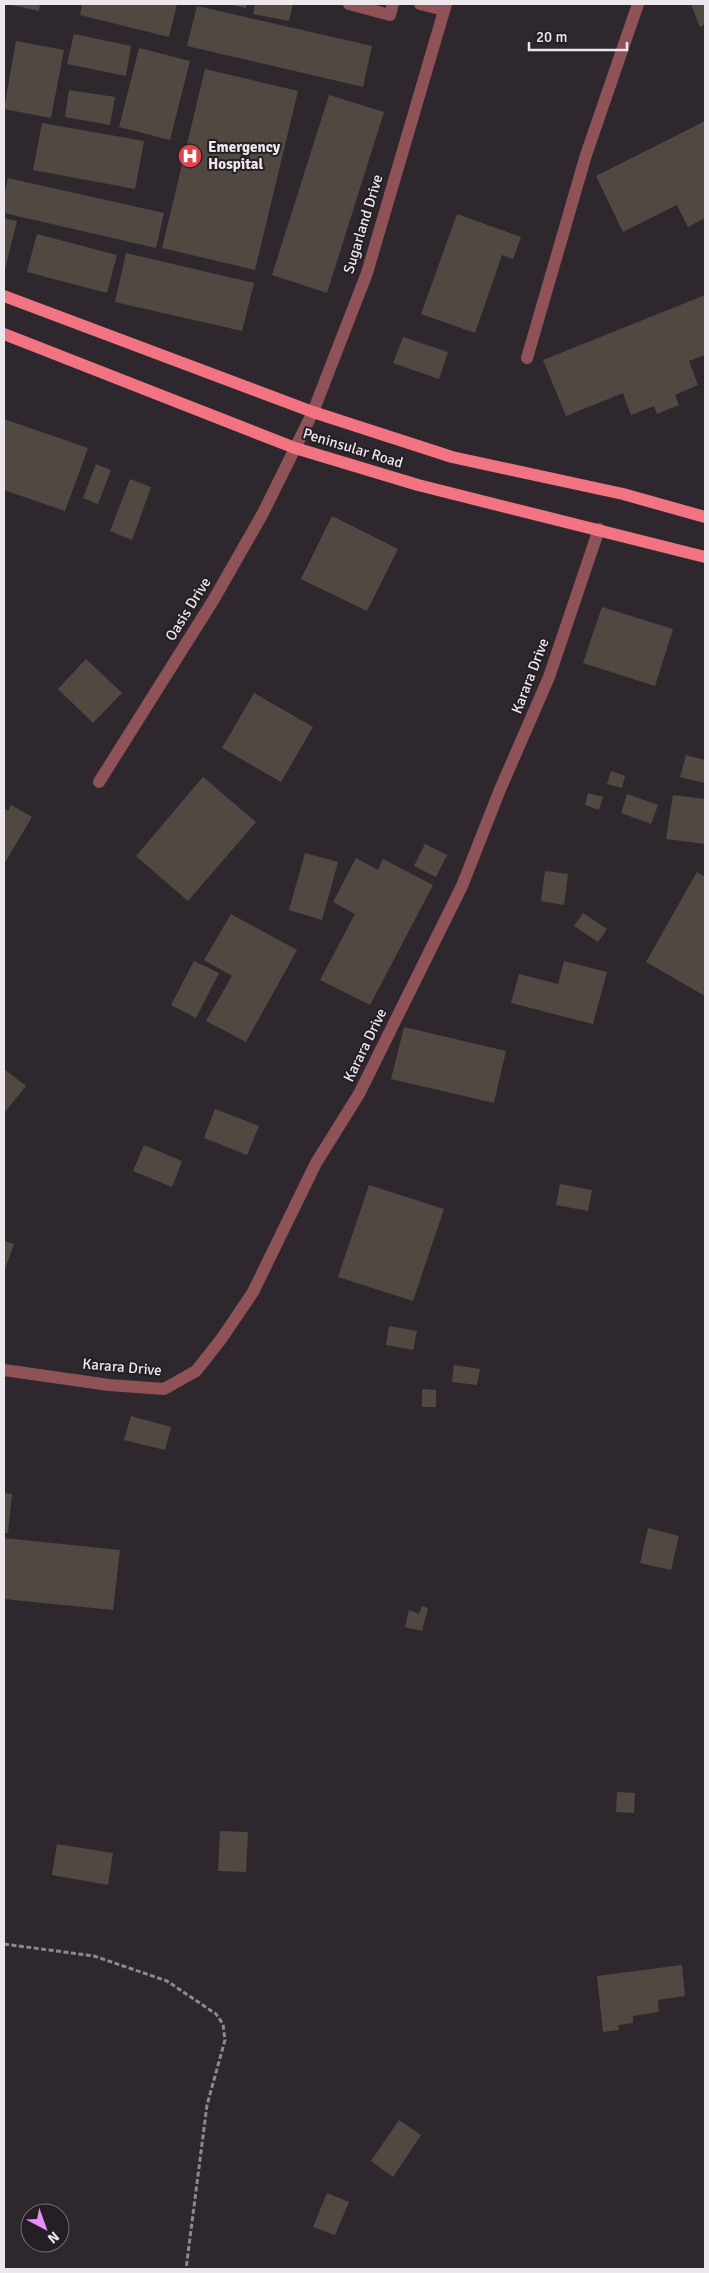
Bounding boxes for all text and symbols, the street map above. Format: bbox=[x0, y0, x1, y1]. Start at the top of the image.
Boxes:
scale bar bbox=[529, 20, 626, 52]
text: 20 m bbox=[536, 28, 567, 46]
place label: Emergency Hospital bbox=[208, 138, 281, 173]
hospital icon: Emergency Hospital bbox=[177, 143, 203, 169]
street label: Sugarland Drive bbox=[339, 172, 387, 276]
street label: Peninsular Road bbox=[301, 424, 405, 472]
street label: Oasis Drive bbox=[161, 574, 215, 644]
street label: Karara Drive bbox=[507, 636, 553, 716]
street label: Karara Drive bbox=[339, 1005, 391, 1085]
street label: Karara Drive bbox=[82, 1355, 162, 1379]
north arrow bbox=[20, 2203, 70, 2253]
text: N bbox=[44, 2228, 62, 2247]

